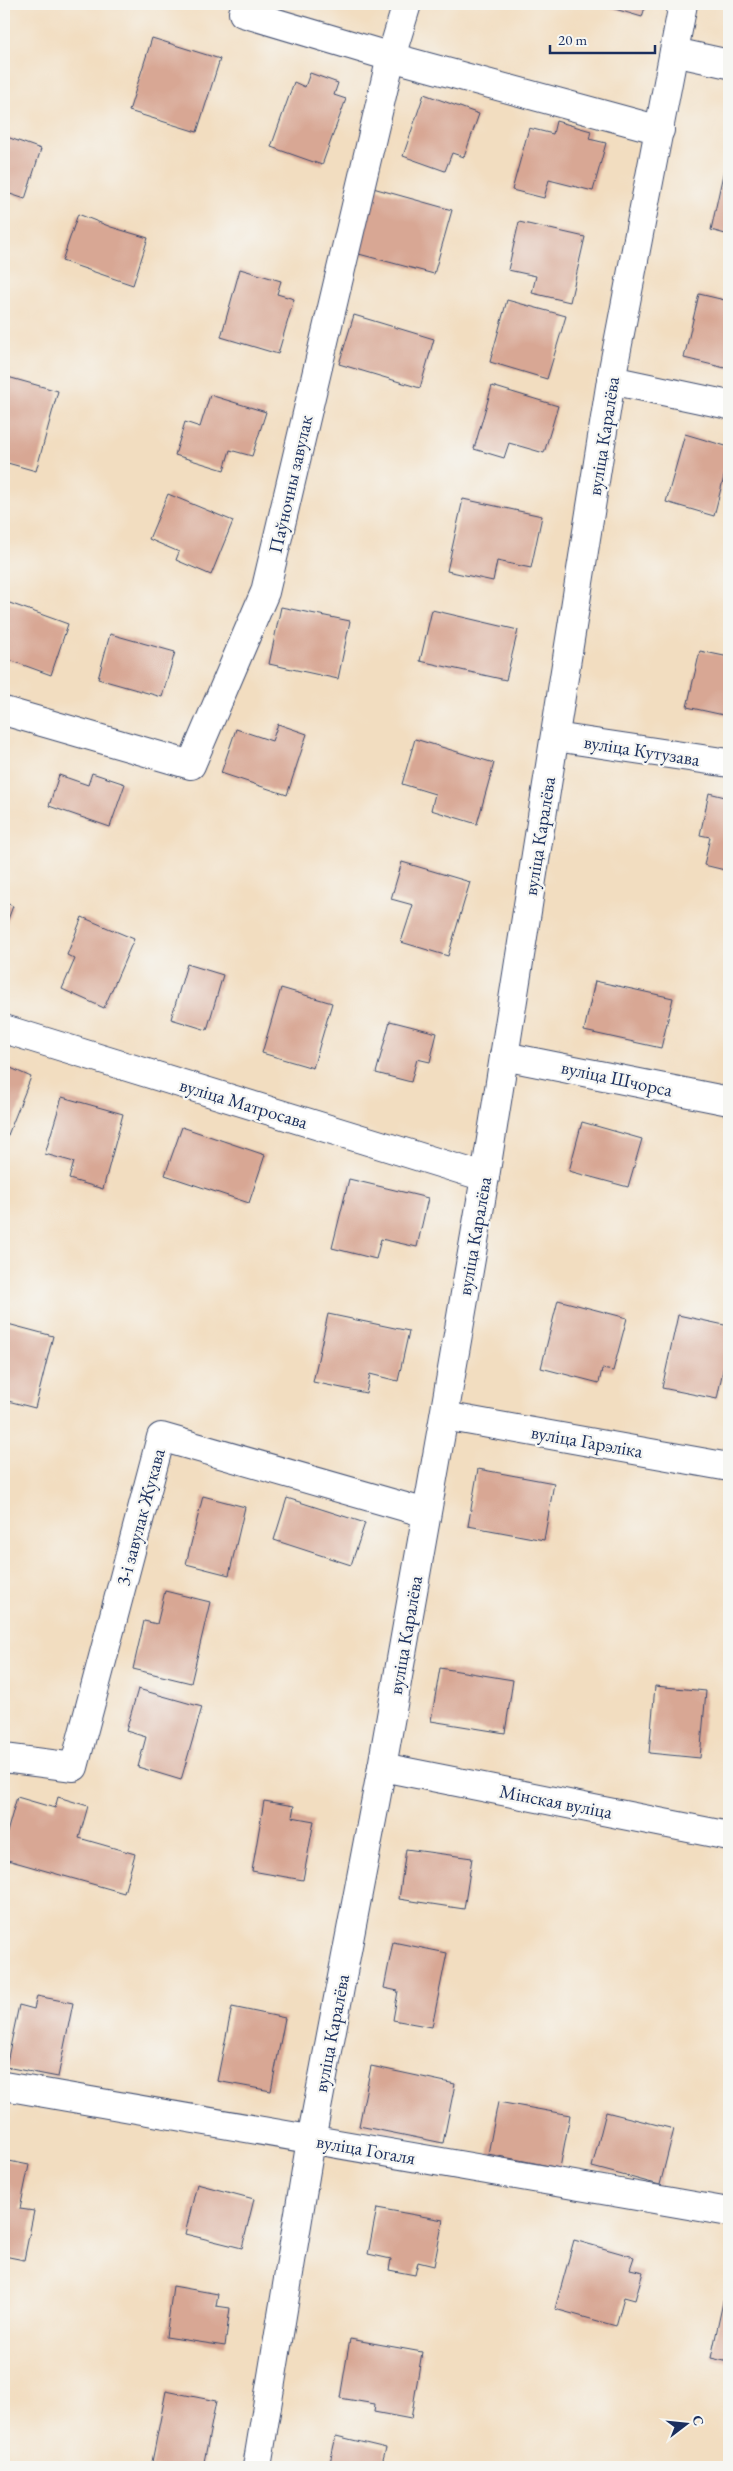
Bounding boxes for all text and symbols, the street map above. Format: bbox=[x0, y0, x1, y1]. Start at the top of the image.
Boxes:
scale bar bbox=[550, 22, 656, 54]
text: 20 m bbox=[558, 30, 587, 49]
street label: вуліца Каралёва bbox=[582, 374, 625, 497]
street label: Паўночны завулак bbox=[262, 413, 319, 556]
street label: вуліца Кутузава bbox=[582, 729, 702, 772]
street label: вуліца Каралёва bbox=[518, 774, 561, 897]
street label: вуліца Шчорса bbox=[559, 1055, 675, 1103]
street label: вуліца Матросава bbox=[177, 1072, 311, 1135]
street label: вуліца Каралёва bbox=[452, 1174, 497, 1297]
street label: вуліца Гарэліка bbox=[529, 1419, 645, 1464]
street label: 3-і завулак Жукава bbox=[110, 1445, 171, 1589]
street label: вуліца Каралёва bbox=[383, 1573, 428, 1696]
street label: Мінская вуліца bbox=[497, 1778, 615, 1825]
street label: вуліца Каралёва bbox=[308, 1971, 355, 2094]
street label: вуліца Гогаля bbox=[314, 2128, 418, 2171]
north arrow bbox=[660, 2398, 710, 2448]
text: С bbox=[688, 2413, 709, 2428]

